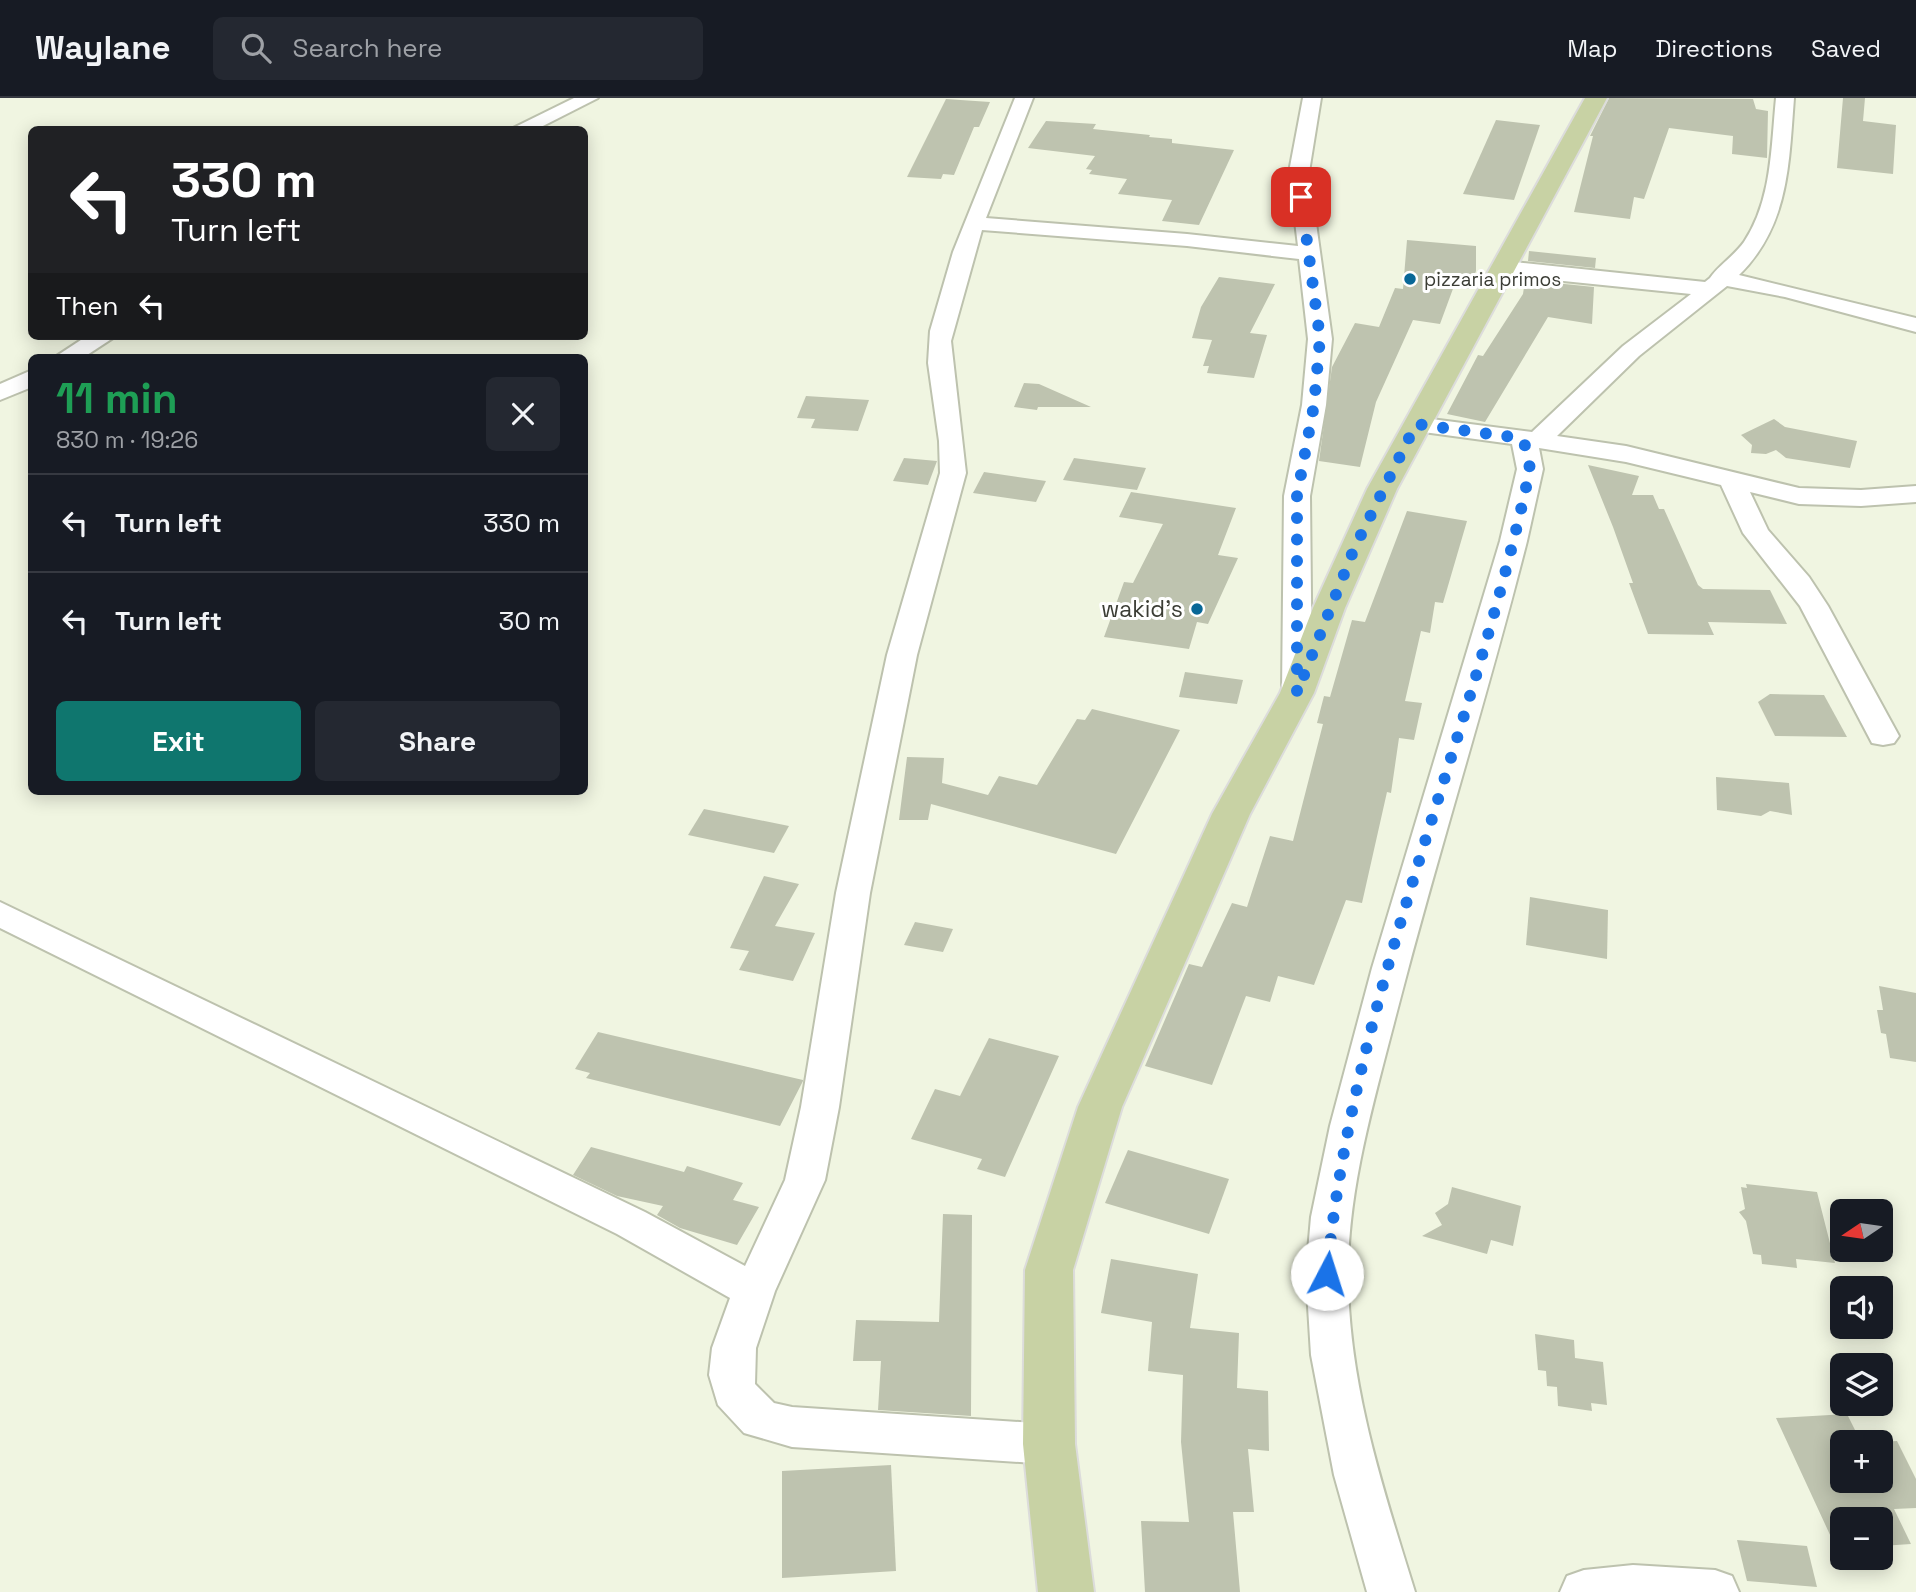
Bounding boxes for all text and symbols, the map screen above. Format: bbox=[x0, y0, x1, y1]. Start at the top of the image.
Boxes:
search box bbox=[213, 17, 703, 80]
text: Waylane bbox=[35, 27, 171, 69]
icon: search bbox=[237, 29, 275, 67]
text: Search here bbox=[293, 31, 442, 65]
text: Map bbox=[1567, 33, 1617, 64]
text: Directions bbox=[1655, 33, 1773, 64]
text: Saved bbox=[1811, 33, 1881, 64]
text: 330 m bbox=[171, 149, 317, 211]
icon: left bbox=[56, 154, 147, 245]
pin bbox=[1271, 167, 1331, 227]
icon: arrive bbox=[1282, 178, 1320, 216]
text: Turn left bbox=[171, 210, 301, 250]
place label: pizzaria primos bbox=[1424, 267, 1561, 292]
marker: pizzaria primos bbox=[1402, 271, 1418, 287]
icon: left bbox=[133, 287, 171, 325]
text: Then bbox=[56, 289, 119, 323]
text: 11 min bbox=[56, 372, 178, 425]
button: close bbox=[486, 377, 560, 451]
text: 830 m · 19:26 bbox=[56, 425, 198, 455]
icon: left bbox=[56, 504, 94, 542]
text: Turn left bbox=[115, 506, 222, 540]
text: 330 m bbox=[483, 506, 560, 540]
place label: wakid's bbox=[1101, 594, 1183, 624]
marker: wakid's bbox=[1189, 601, 1205, 617]
icon: left bbox=[56, 602, 94, 640]
text: Turn left bbox=[115, 604, 222, 638]
text: 30 m bbox=[499, 604, 560, 638]
button: Exit bbox=[56, 701, 301, 781]
button: Share bbox=[315, 701, 560, 781]
north arrow bbox=[1830, 1199, 1894, 1262]
map controls bbox=[1830, 1199, 1893, 1570]
position arrow bbox=[1290, 1237, 1364, 1311]
button: sound bbox=[1830, 1276, 1893, 1339]
button: layers bbox=[1830, 1353, 1893, 1416]
button: + bbox=[1830, 1430, 1893, 1493]
button: − bbox=[1830, 1507, 1893, 1570]

